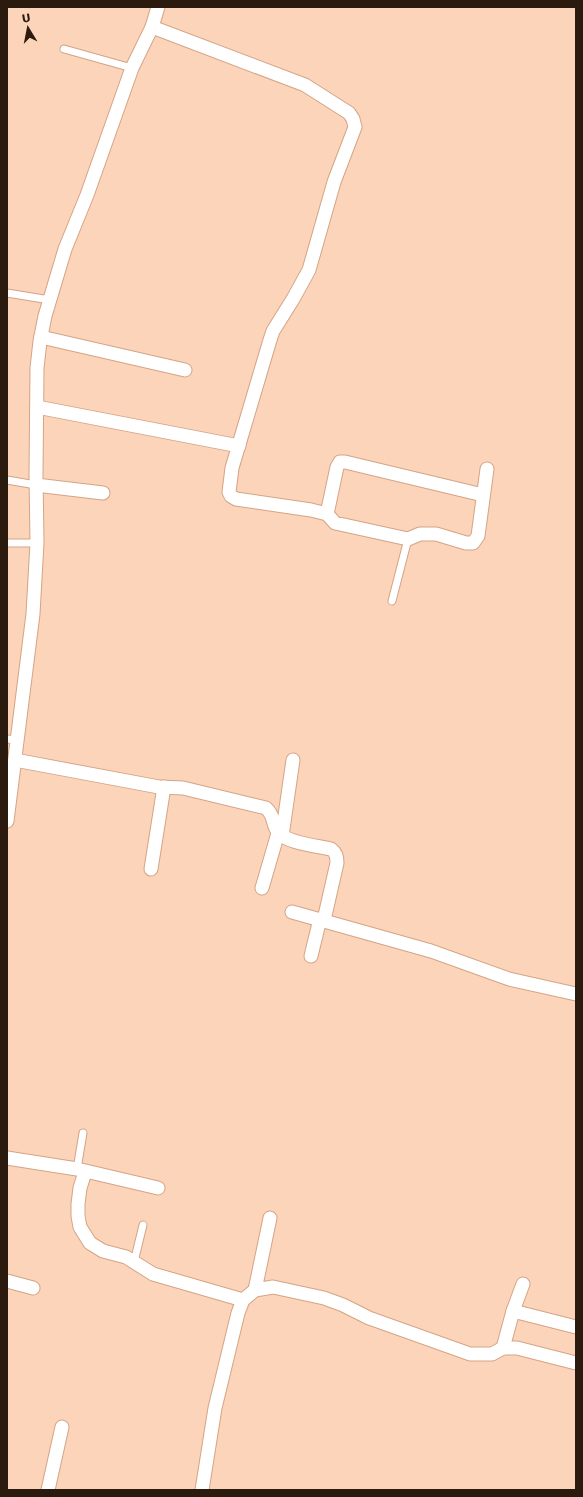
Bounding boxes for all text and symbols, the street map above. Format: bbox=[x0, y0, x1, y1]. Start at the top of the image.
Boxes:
north arrow bbox=[8, 8, 48, 48]
text: U bbox=[21, 11, 32, 26]

